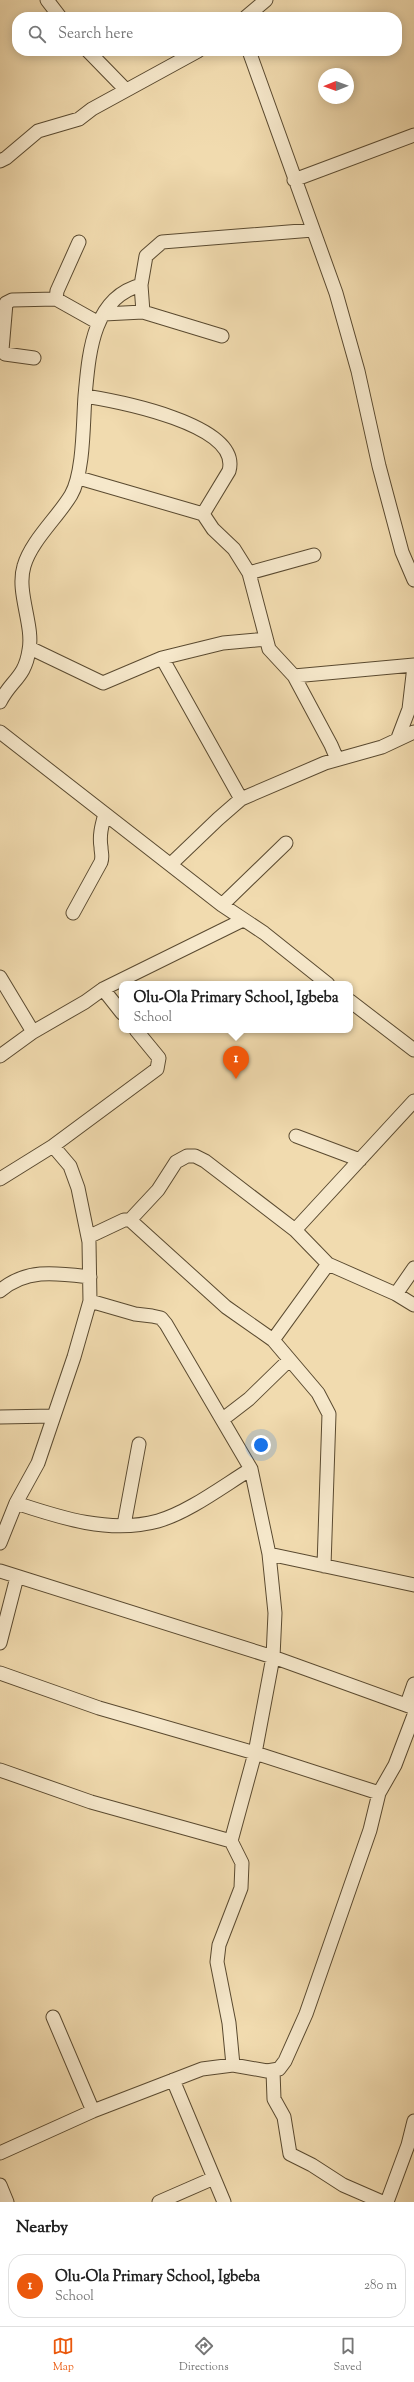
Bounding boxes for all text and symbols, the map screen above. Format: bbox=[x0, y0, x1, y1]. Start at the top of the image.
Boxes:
search box bbox=[12, 12, 402, 56]
icon: search bbox=[26, 23, 48, 45]
text: Search here bbox=[58, 24, 133, 45]
north arrow bbox=[318, 68, 354, 104]
popup bbox=[119, 981, 353, 1033]
text: Olu-Ola Primary School, Igbeba bbox=[133, 988, 339, 1009]
text: School bbox=[133, 1009, 172, 1027]
pin: 1 bbox=[223, 1046, 249, 1079]
your location bbox=[251, 1435, 271, 1455]
text: Nearby bbox=[16, 2216, 68, 2240]
text: Olu-Ola Primary School, Igbeba bbox=[55, 2267, 260, 2288]
text: 1 bbox=[28, 2277, 32, 2295]
text: 280 m bbox=[364, 2277, 397, 2295]
text: School bbox=[55, 2288, 94, 2306]
tab: Map bbox=[52, 2335, 74, 2375]
tab: Directions bbox=[179, 2335, 229, 2375]
tab: Saved bbox=[333, 2335, 362, 2375]

